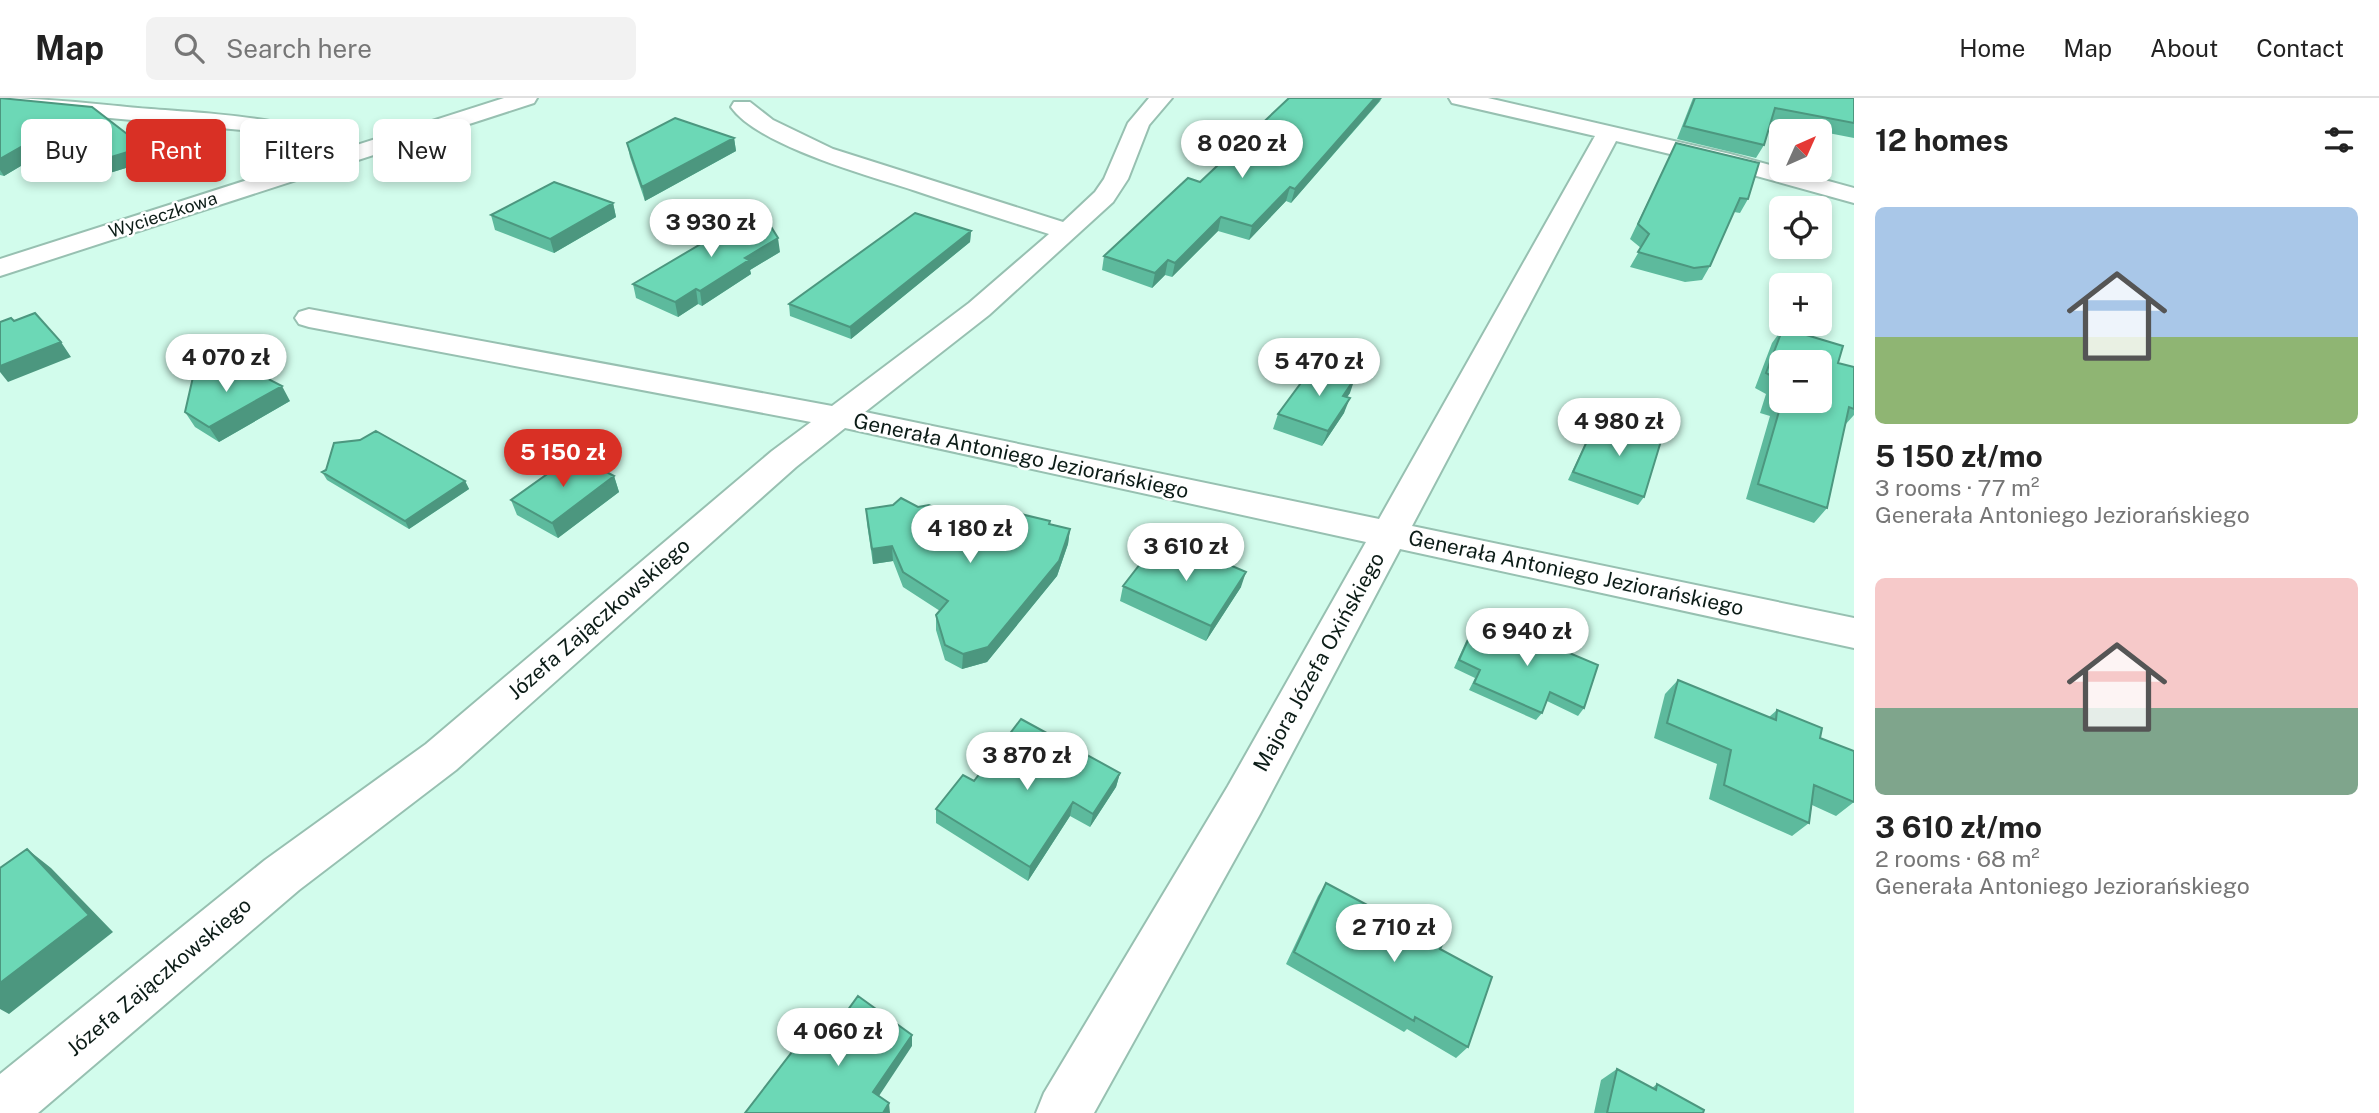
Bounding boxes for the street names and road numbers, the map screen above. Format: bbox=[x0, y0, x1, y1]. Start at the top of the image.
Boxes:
street label: Wycieczkowa bbox=[106, 187, 220, 242]
street label: Generała Antoniego Jeziorańskiego bbox=[851, 408, 1191, 503]
street label: Generała Antoniego Jeziorańskiego bbox=[1406, 525, 1746, 620]
street label: Józefa Zajączkowskiego bbox=[503, 533, 695, 705]
street label: Majora Józefa Oxińskiego bbox=[1248, 548, 1389, 776]
street label: Józefa Zajączkowskiego bbox=[61, 892, 256, 1061]

